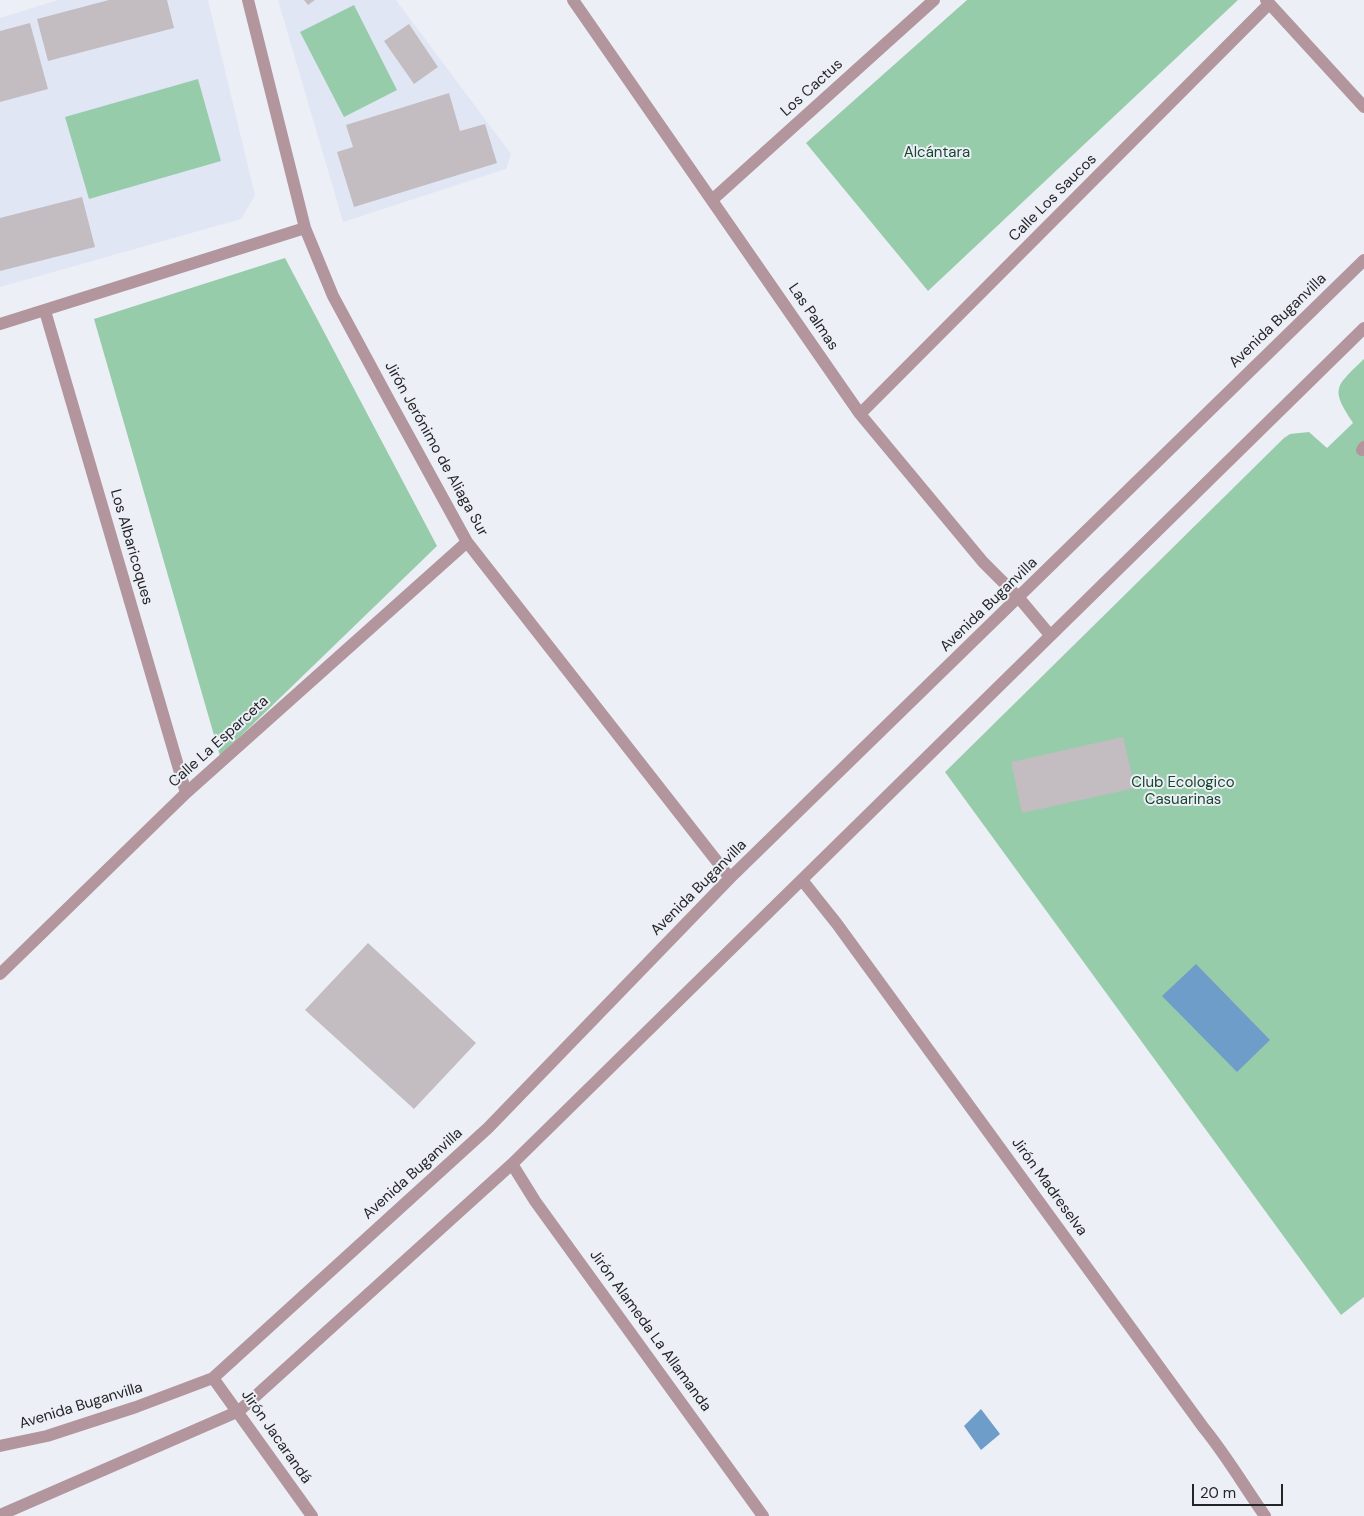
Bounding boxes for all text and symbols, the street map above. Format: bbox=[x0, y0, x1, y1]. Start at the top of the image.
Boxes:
street label: Los Cactus bbox=[777, 55, 847, 121]
park label: Alcántara bbox=[904, 144, 970, 162]
street label: Calle Los Saucos bbox=[1005, 150, 1101, 246]
street label: Avenida Buganvilla bbox=[1226, 270, 1330, 372]
street label: Las Palmas bbox=[784, 280, 842, 354]
street label: Jirón Jerónimo de Aliaga Sur bbox=[380, 359, 492, 539]
street label: Los Albaricoques bbox=[106, 487, 156, 607]
street label: Avenida Buganvilla bbox=[937, 554, 1041, 656]
street label: Calle La Esparceta bbox=[165, 693, 273, 791]
park label: Club Ecologico Casuarinas bbox=[1131, 774, 1235, 809]
street label: Avenida Buganvilla bbox=[647, 836, 751, 940]
street label: Avenida Buganvilla bbox=[359, 1124, 467, 1224]
street label: Jirón Madreselva bbox=[1007, 1134, 1091, 1240]
street label: Jirón Alameda La Allamanda bbox=[585, 1247, 715, 1415]
street label: Avenida Buganvilla bbox=[17, 1379, 145, 1433]
street label: Jirón Jacarandá bbox=[237, 1387, 315, 1487]
scale bar bbox=[1194, 1474, 1285, 1506]
text: 20 m bbox=[1200, 1483, 1236, 1503]

